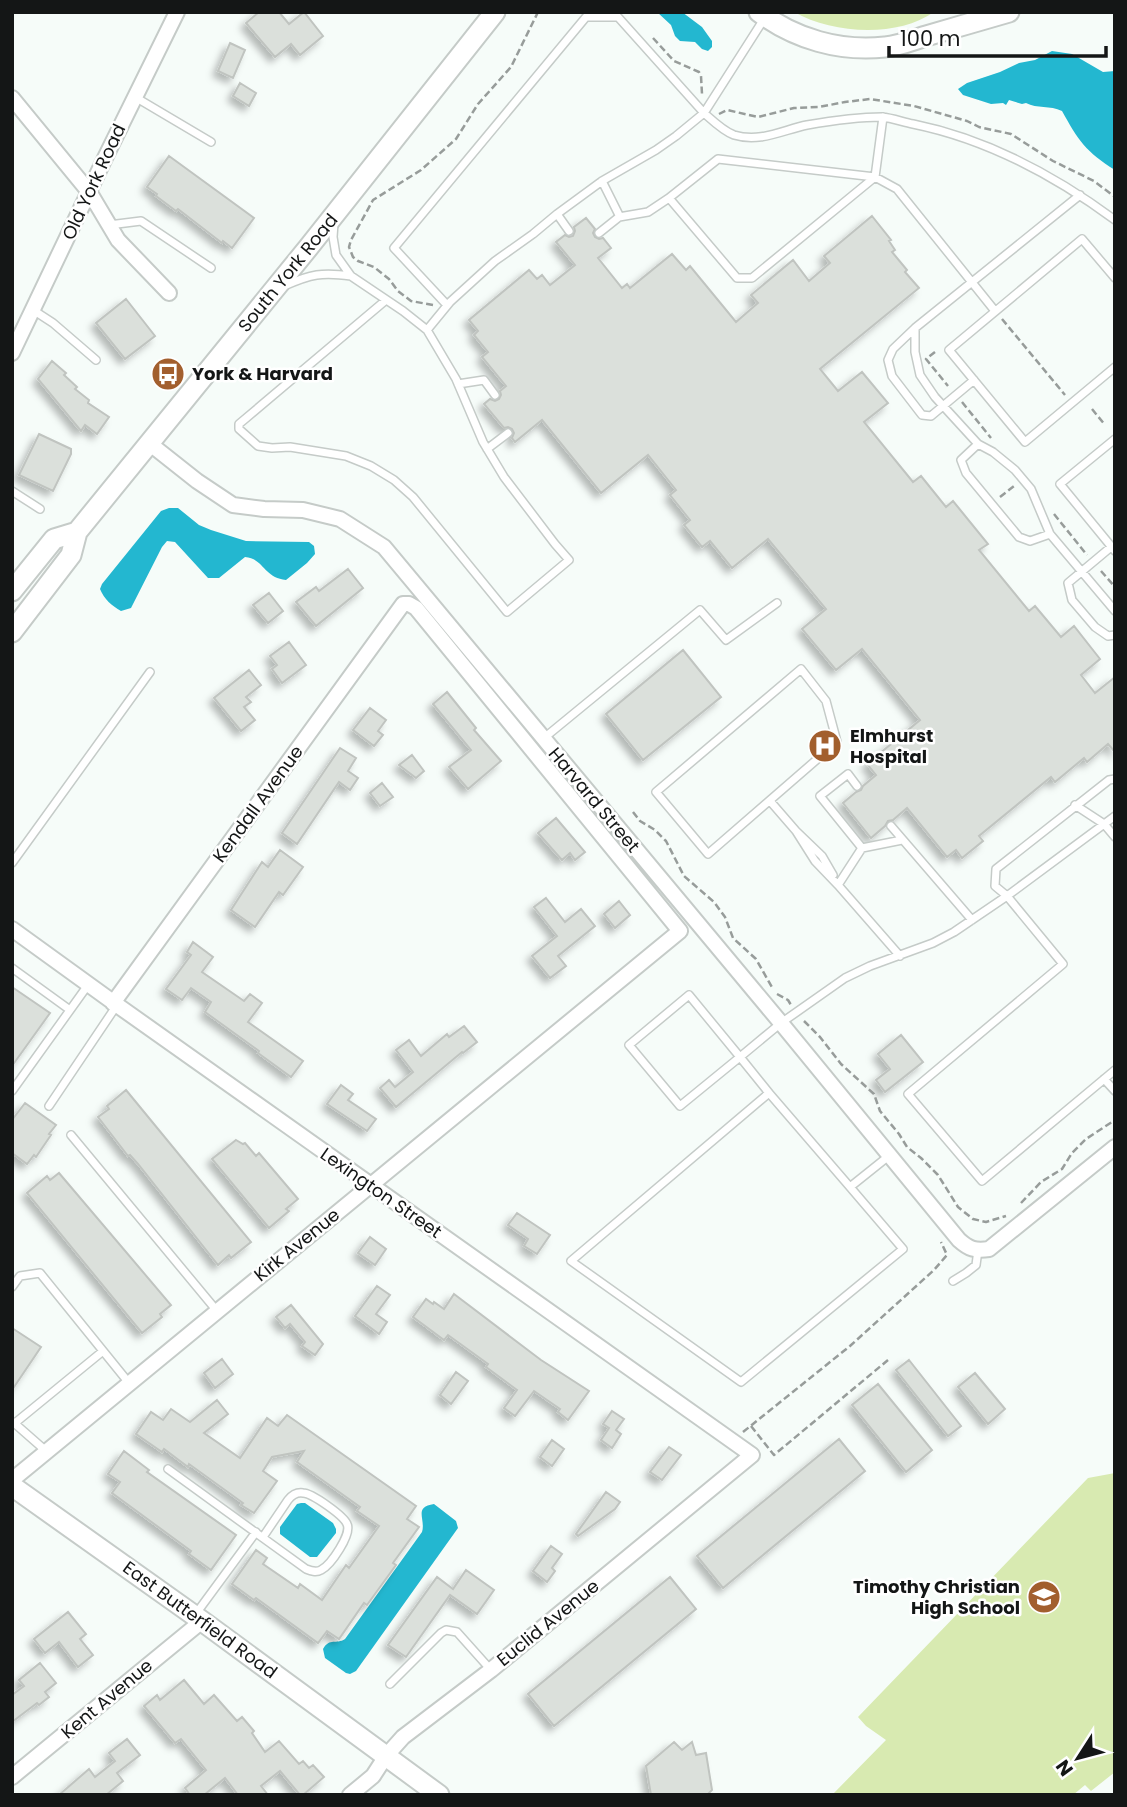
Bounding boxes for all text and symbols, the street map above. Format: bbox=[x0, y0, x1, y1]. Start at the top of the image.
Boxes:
scale bar bbox=[889, 14, 1106, 58]
text: 100 m bbox=[900, 24, 960, 53]
street label: Old York Road bbox=[56, 120, 131, 244]
street label: South York Road bbox=[232, 208, 343, 337]
bus stop icon: York & Harvard bbox=[149, 355, 187, 393]
place label: York & Harvard bbox=[192, 361, 333, 386]
place label: Elmhurst Hospital bbox=[850, 723, 933, 769]
hospital icon: Elmhurst Hospital bbox=[806, 727, 844, 765]
street label: Kendall Avenue bbox=[207, 740, 309, 867]
street label: Harvard Street bbox=[543, 742, 646, 858]
street label: Lexington Street bbox=[316, 1141, 447, 1244]
street label: Kirk Avenue bbox=[249, 1202, 345, 1287]
street label: East Butterfield Road bbox=[118, 1555, 283, 1684]
street label: Euclid Avenue bbox=[491, 1574, 604, 1672]
place label: Timothy Christian High School bbox=[853, 1574, 1020, 1620]
school or university icon: Timothy Christian High School bbox=[1025, 1578, 1063, 1616]
street label: Kent Avenue bbox=[56, 1653, 158, 1744]
north arrow bbox=[1043, 1723, 1113, 1793]
text: N bbox=[1050, 1754, 1080, 1781]

